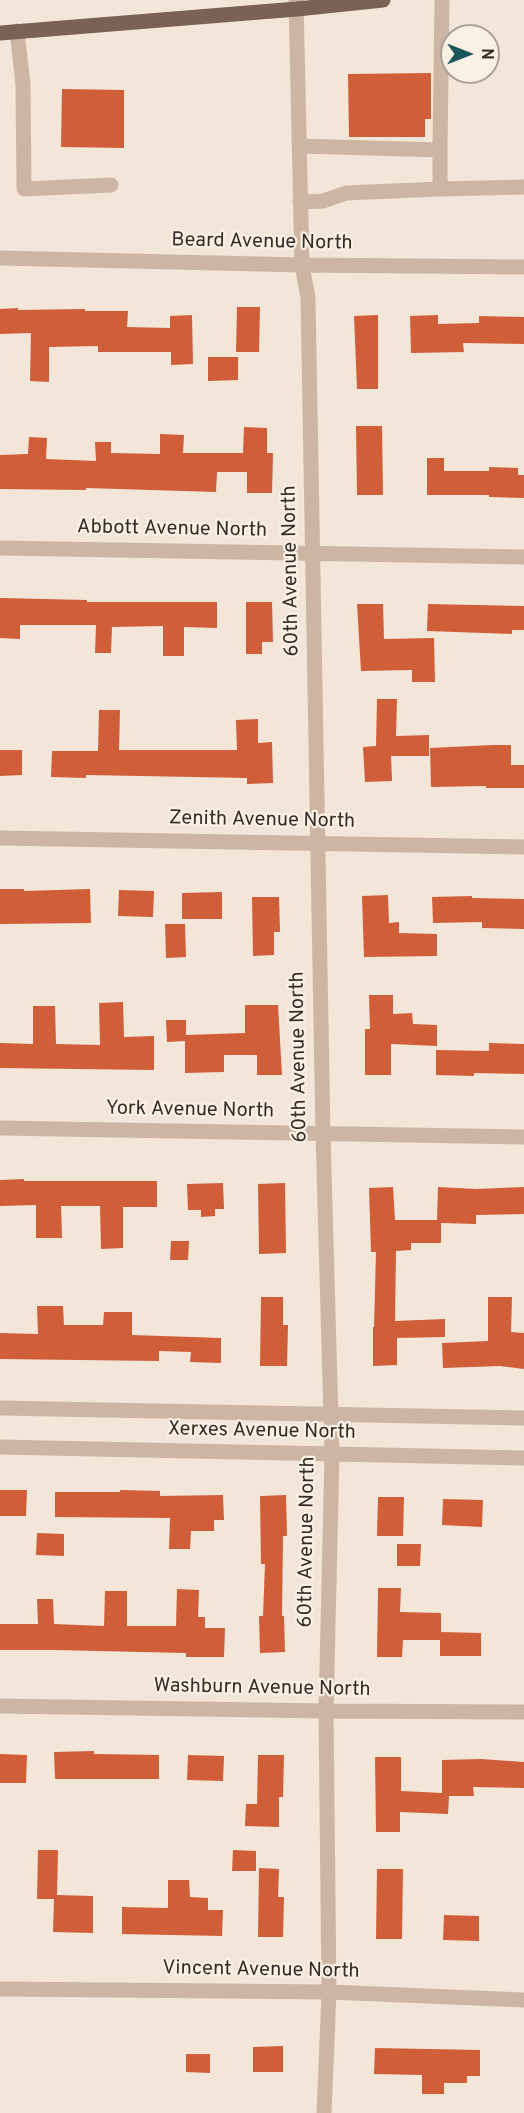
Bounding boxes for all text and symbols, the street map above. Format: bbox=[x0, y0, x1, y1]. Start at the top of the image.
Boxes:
north arrow bbox=[440, 24, 500, 84]
text: N bbox=[476, 48, 496, 60]
street label: Beard Avenue North bbox=[171, 229, 353, 257]
street label: 60th Avenue North bbox=[279, 485, 305, 657]
street label: Abbott Avenue North bbox=[77, 516, 267, 544]
street label: Zenith Avenue North bbox=[169, 807, 355, 835]
street label: 60th Avenue North bbox=[287, 971, 313, 1143]
street label: York Avenue North bbox=[106, 1098, 274, 1124]
street label: Xerxes Avenue North bbox=[168, 1418, 356, 1446]
street label: 60th Avenue North bbox=[295, 1456, 321, 1628]
street label: Washburn Avenue North bbox=[153, 1675, 371, 1703]
street label: Vincent Avenue North bbox=[162, 1957, 360, 1985]

